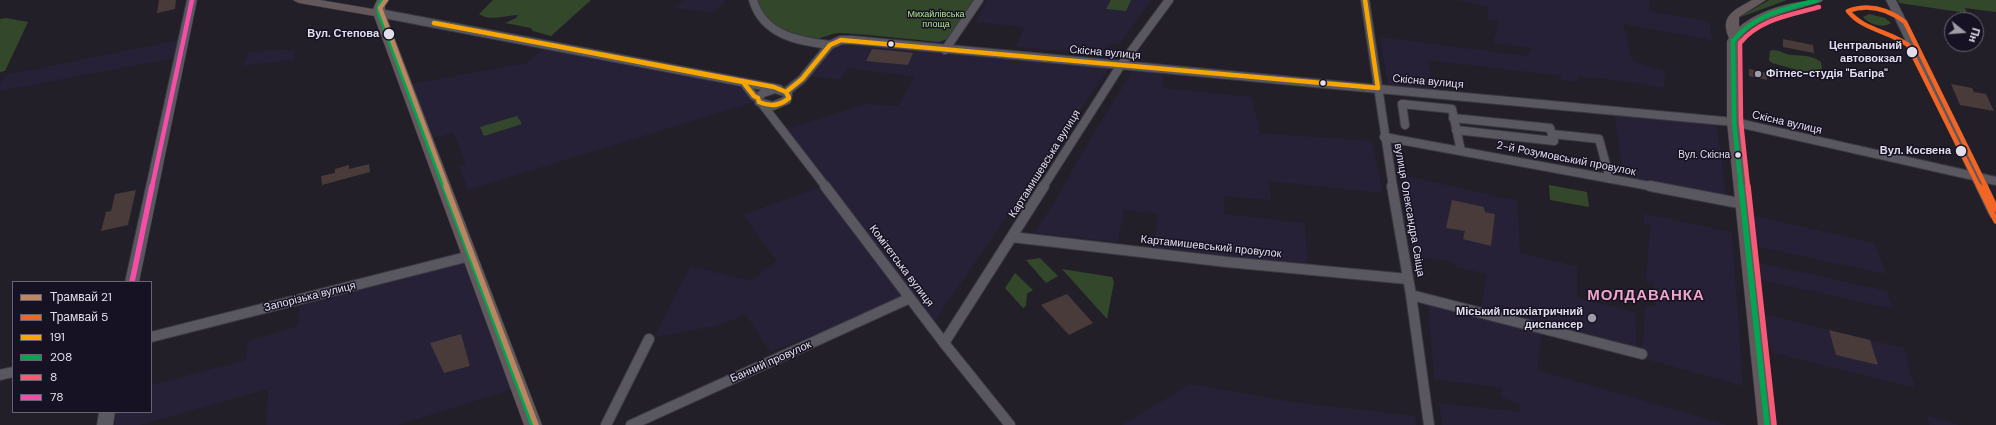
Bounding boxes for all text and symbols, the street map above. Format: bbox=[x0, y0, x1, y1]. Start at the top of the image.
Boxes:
park label: Михайлівська площа bbox=[907, 10, 965, 31]
north arrow bbox=[1944, 12, 1984, 52]
text: Пн bbox=[1966, 26, 1983, 44]
place label: Вул. Степова bbox=[307, 27, 379, 41]
marker: Вул. Степова bbox=[382, 27, 396, 41]
unlabelled marker bbox=[886, 39, 896, 49]
place label: Центральний автовокзал bbox=[1829, 39, 1902, 65]
street label: Cкісна вулиця bbox=[1069, 43, 1141, 63]
marker: Центральний автовокзал bbox=[1905, 45, 1919, 59]
place label: Фітнес-студія "Багіра" bbox=[1766, 67, 1888, 81]
marker: Фітнес-студія "Багіра" bbox=[1753, 69, 1763, 79]
street label: Cкісна вулиця bbox=[1392, 72, 1464, 92]
unlabelled marker bbox=[1318, 78, 1328, 88]
street label: Картамишевська вулиця bbox=[1006, 108, 1084, 220]
street label: Cкісна вулиця bbox=[1751, 109, 1823, 137]
street label: 2-й Розумовський провулок bbox=[1495, 139, 1637, 179]
street label: вулиця Олександра Свіща bbox=[1391, 142, 1427, 278]
place label: Вул. Косвена bbox=[1880, 144, 1951, 158]
marker: Вул. Косвена bbox=[1954, 144, 1968, 158]
place label: Вул. Скісна bbox=[1678, 149, 1730, 161]
marker: Вул. Скісна bbox=[1733, 150, 1743, 160]
street label: Комітетська вулиця bbox=[866, 222, 936, 310]
street label: Картамишевський провулок bbox=[1140, 233, 1282, 261]
street label: Запорізька вулиця bbox=[263, 279, 357, 315]
legend bbox=[12, 281, 152, 413]
district label: МОЛДАВАНКА bbox=[1587, 287, 1705, 305]
text: Трамвай 21 bbox=[50, 289, 112, 305]
place label: Міський психіатричний диспансер bbox=[1456, 305, 1583, 331]
text: Трамвай 5 bbox=[50, 309, 108, 325]
marker: Міський психіатричний диспансер bbox=[1586, 312, 1598, 324]
text: 191 bbox=[50, 329, 65, 345]
street label: Банний провулок bbox=[728, 338, 814, 386]
text: 208 bbox=[50, 349, 72, 365]
text: 8 bbox=[50, 369, 57, 385]
text: 78 bbox=[50, 389, 64, 405]

